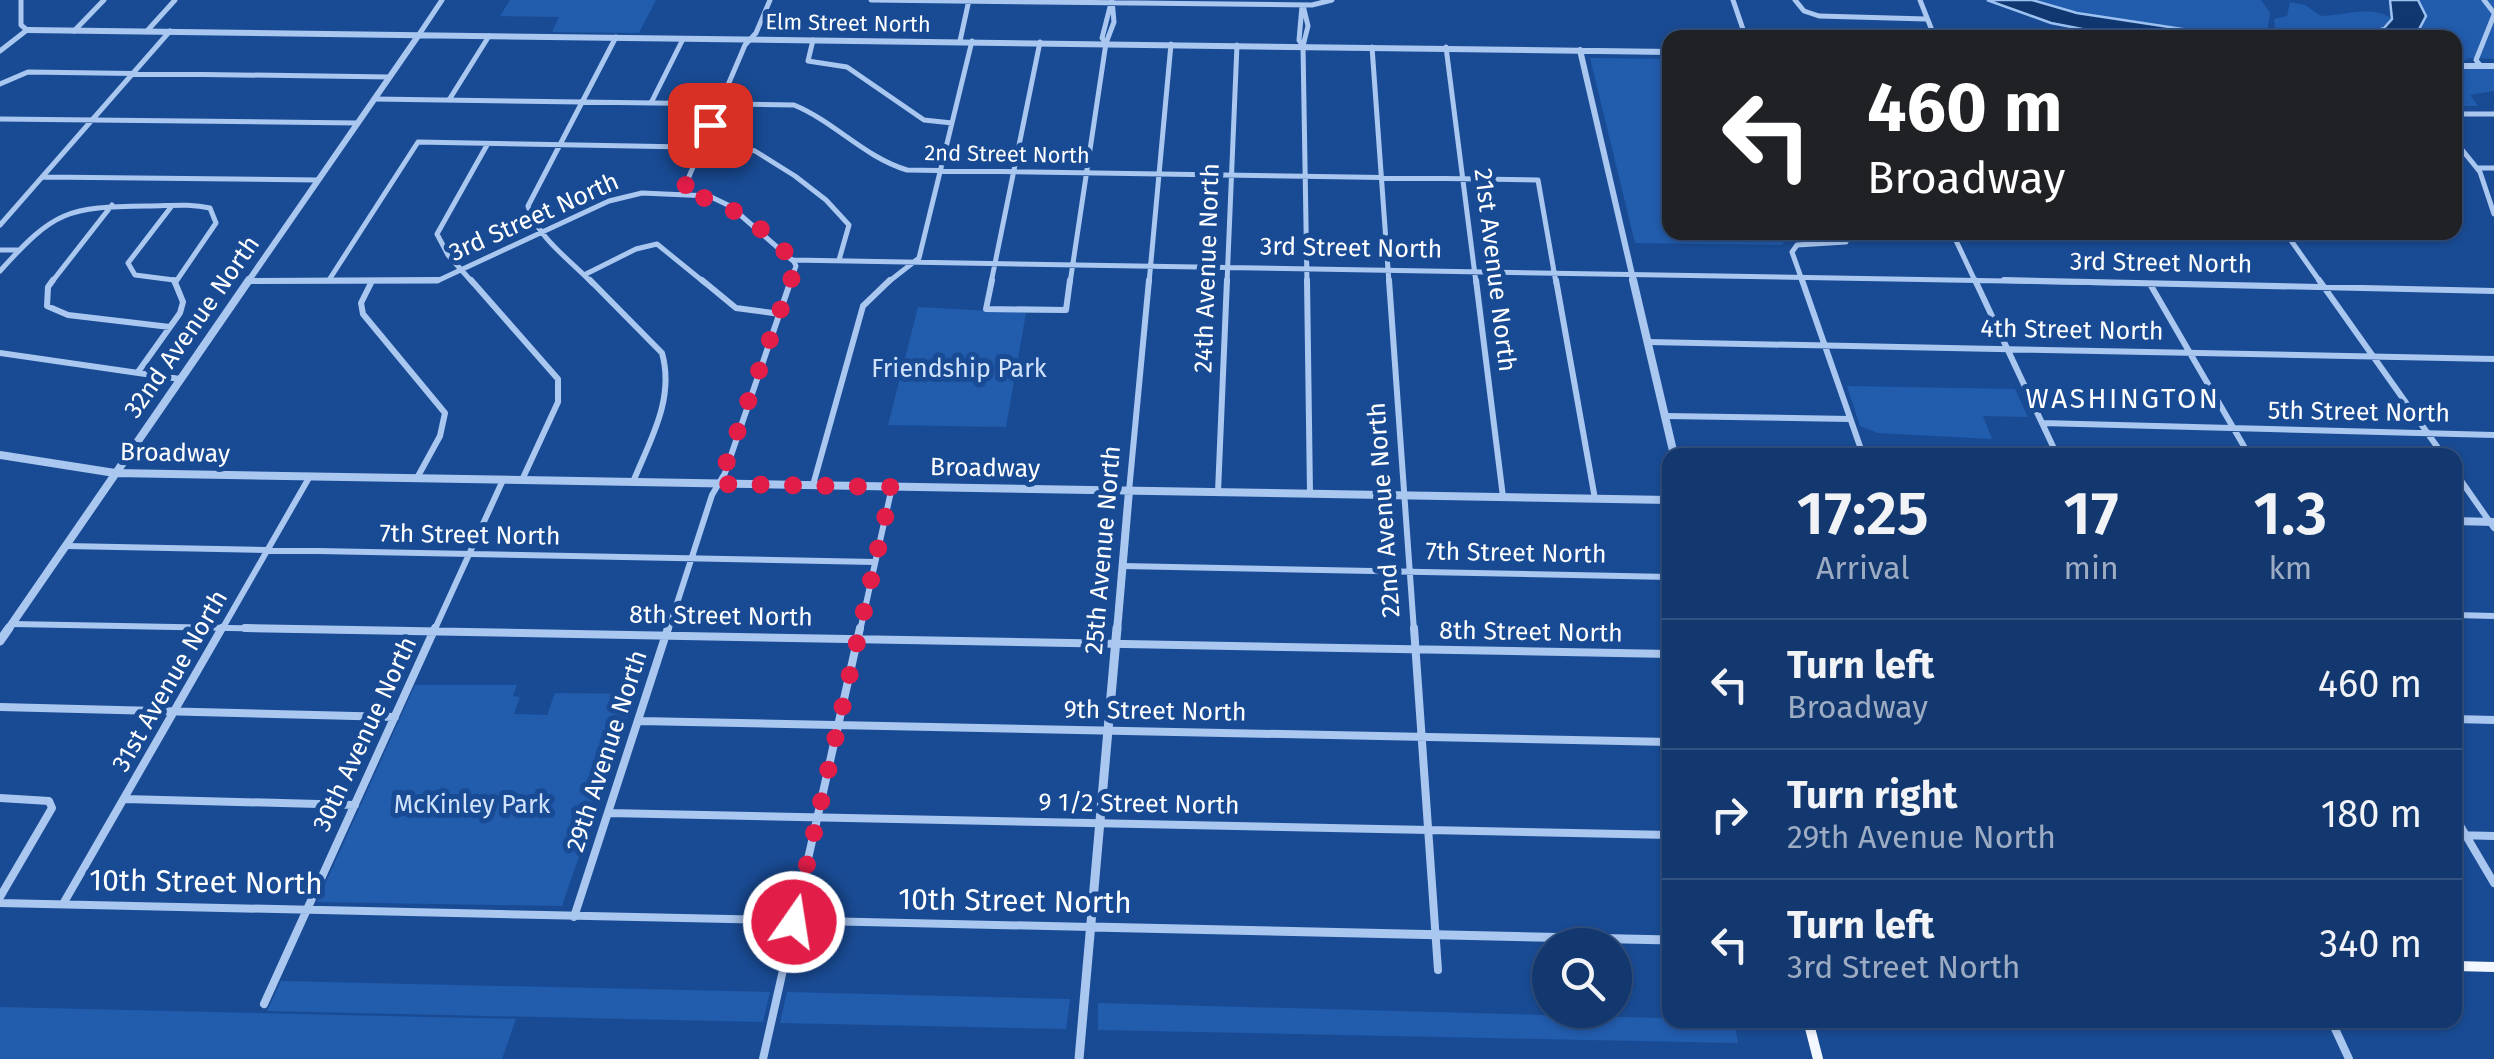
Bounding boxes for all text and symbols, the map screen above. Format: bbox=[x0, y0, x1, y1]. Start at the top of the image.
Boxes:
street label: Elm Street North bbox=[765, 8, 931, 38]
text: 460 m bbox=[1867, 66, 2063, 150]
icon: left bbox=[1702, 70, 1832, 200]
pin bbox=[668, 83, 753, 168]
icon: arrive bbox=[683, 98, 738, 153]
street label: 2nd Street North bbox=[924, 139, 1090, 169]
text: Broadway bbox=[1867, 151, 2065, 205]
street label: 24th Avenue North bbox=[1188, 163, 1226, 373]
street label: 3rd Street North bbox=[445, 166, 623, 268]
street label: 21st Avenue North bbox=[1468, 167, 1522, 373]
street label: 32nd Avenue North bbox=[118, 230, 266, 424]
street label: 3rd Street North bbox=[1260, 231, 1442, 265]
street label: 3rd Street North bbox=[2070, 246, 2252, 280]
street label: 4th Street North bbox=[1980, 313, 2164, 347]
park label: Friendship Park bbox=[871, 354, 1047, 384]
district label: WASHINGTON bbox=[2026, 382, 2221, 415]
street label: 5th Street North bbox=[2268, 395, 2450, 429]
street label: 22nd Avenue North bbox=[1362, 401, 1406, 619]
street label: Broadway bbox=[120, 437, 231, 469]
street label: 25th Avenue North bbox=[1079, 444, 1127, 656]
street label: Broadway bbox=[930, 452, 1041, 484]
text: 17:25 bbox=[1797, 478, 1929, 550]
text: 17 bbox=[2064, 478, 2119, 550]
text: 1.3 bbox=[2254, 478, 2327, 550]
street label: 7th Street North bbox=[379, 518, 561, 552]
street label: 7th Street North bbox=[1425, 536, 1607, 570]
text: Arrival bbox=[1816, 549, 1910, 587]
text: min bbox=[2064, 549, 2119, 587]
text: km bbox=[2268, 549, 2312, 587]
street label: 31st Avenue North bbox=[106, 585, 234, 777]
street label: 8th Street North bbox=[629, 599, 813, 633]
street label: 8th Street North bbox=[1439, 615, 1623, 649]
street label: 30th Avenue North bbox=[307, 632, 423, 836]
text: Turn left bbox=[1787, 642, 1934, 688]
street label: 29th Avenue North bbox=[560, 646, 654, 856]
icon: left bbox=[1702, 657, 1757, 712]
text: 460 m bbox=[2318, 661, 2422, 707]
text: Broadway bbox=[1787, 688, 1928, 726]
street label: 9th Street North bbox=[1063, 694, 1247, 728]
text: Turn right bbox=[1787, 772, 1957, 818]
street label: 9 1/2 Street North bbox=[1038, 787, 1240, 821]
icon: right bbox=[1702, 787, 1757, 842]
park label: McKinley Park bbox=[394, 790, 551, 820]
text: 180 m bbox=[2321, 791, 2422, 837]
text: 29th Avenue North bbox=[1787, 818, 2056, 856]
street label: 10th Street North bbox=[89, 862, 323, 902]
position arrow bbox=[742, 870, 846, 974]
street label: 10th Street North bbox=[898, 881, 1132, 921]
text: Turn left bbox=[1787, 902, 1934, 948]
icon: left bbox=[1702, 917, 1757, 972]
text: 340 m bbox=[2319, 921, 2422, 967]
map controls bbox=[1532, 928, 1632, 1028]
button: search bbox=[1532, 928, 1632, 1028]
text: 3rd Street North bbox=[1787, 948, 2020, 986]

